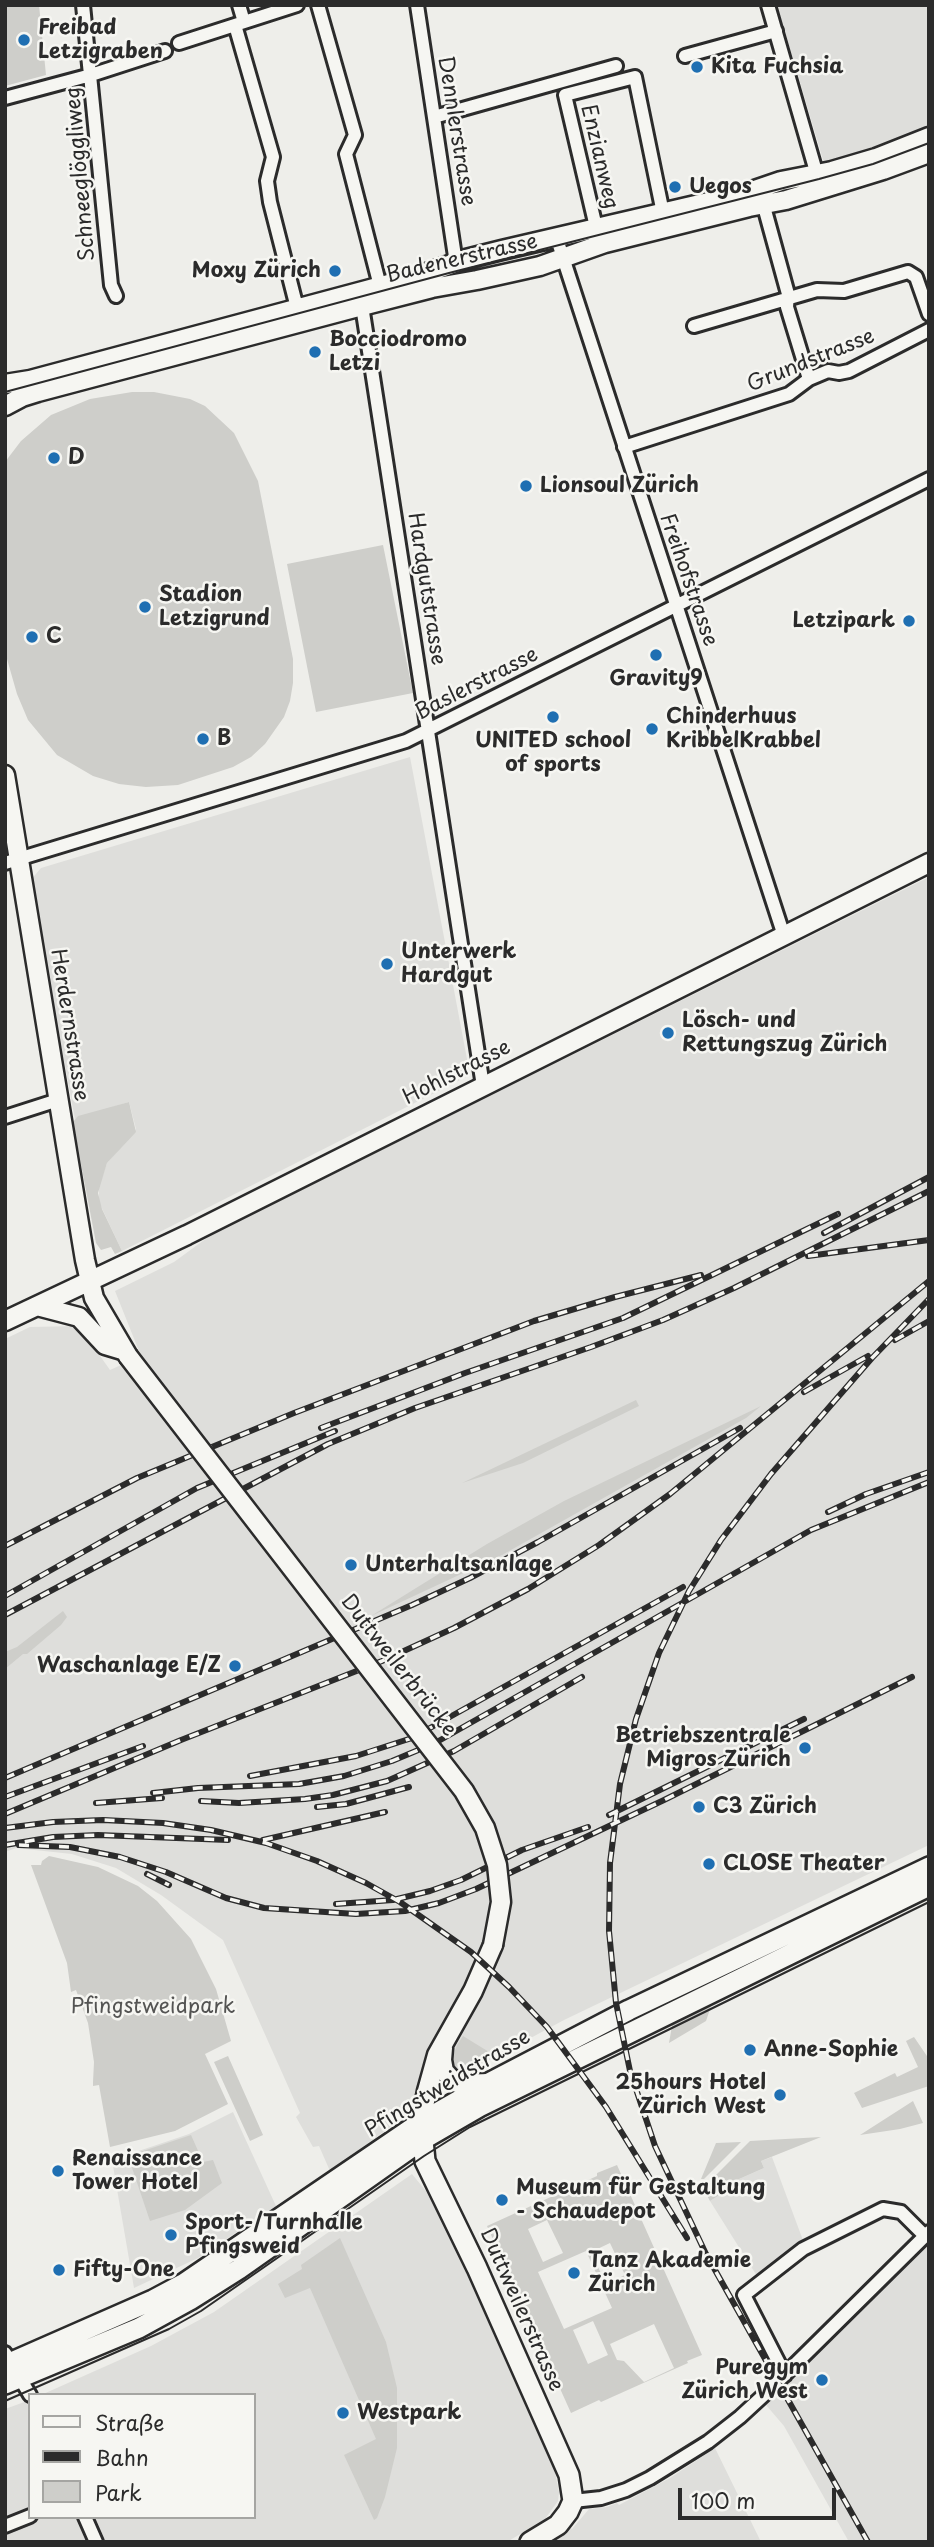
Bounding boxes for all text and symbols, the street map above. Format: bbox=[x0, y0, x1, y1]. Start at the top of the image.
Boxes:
place label: Freibad Letzigraben bbox=[38, 15, 163, 65]
marker: Freibad Letzigraben bbox=[16, 32, 32, 48]
street label: Dennlerstrasse bbox=[432, 54, 480, 208]
place label: Kita Fuchsia bbox=[711, 54, 844, 80]
marker: Kita Fuchsia bbox=[689, 59, 705, 75]
street label: Schneeglöggliweg bbox=[61, 86, 101, 262]
street label: Enzianweg bbox=[575, 102, 623, 212]
place label: Uegos bbox=[689, 174, 752, 200]
marker: Uegos bbox=[667, 179, 683, 195]
street label: Badenerstrasse bbox=[384, 229, 540, 289]
place label: Moxy Zürich bbox=[192, 258, 321, 284]
marker: Moxy Zürich bbox=[327, 263, 343, 279]
street label: Grundstrasse bbox=[743, 324, 879, 398]
place label: Bocciodromo Letzi bbox=[329, 327, 467, 377]
marker: Bocciodromo Letzi bbox=[307, 344, 323, 360]
place label: D bbox=[68, 445, 85, 471]
marker: D bbox=[46, 450, 62, 466]
place label: Lionsoul Zürich bbox=[540, 473, 699, 499]
marker: Lionsoul Zürich bbox=[518, 478, 534, 494]
street label: Freihofstrasse bbox=[653, 510, 723, 650]
street label: Hardgutstrasse bbox=[401, 511, 451, 667]
place label: Stadion Letzigrund bbox=[159, 582, 270, 632]
marker: Stadion Letzigrund bbox=[137, 599, 153, 615]
place label: Letzipark bbox=[793, 608, 895, 634]
marker: Letzipark bbox=[901, 613, 917, 629]
place label: C bbox=[46, 624, 62, 650]
marker: C bbox=[24, 629, 40, 645]
street label: Baslerstrasse bbox=[411, 642, 543, 726]
marker: Gravity9 bbox=[648, 647, 664, 663]
place label: Gravity9 bbox=[609, 666, 703, 692]
place label: Chinderhuus KribbelKrabbel bbox=[666, 704, 821, 754]
marker: UNITED school of sports bbox=[545, 709, 561, 725]
marker: Chinderhuus KribbelKrabbel bbox=[644, 721, 660, 737]
place label: B bbox=[217, 726, 231, 752]
place label: UNITED school of sports bbox=[475, 728, 631, 778]
marker: B bbox=[195, 731, 211, 747]
place label: Unterwerk Hardgut bbox=[401, 939, 516, 989]
street label: Herdernstrasse bbox=[45, 947, 93, 1103]
marker: Unterwerk Hardgut bbox=[379, 956, 395, 972]
place label: Lösch- und Rettungszug Zürich bbox=[682, 1008, 887, 1058]
marker: Lösch- und Rettungszug Zürich bbox=[660, 1025, 676, 1041]
street label: Hohlstrasse bbox=[399, 1035, 515, 1111]
place label: Unterhaltsanlage bbox=[365, 1552, 553, 1578]
marker: Unterhaltsanlage bbox=[343, 1557, 359, 1573]
street label: Duttweilerbrücke bbox=[335, 1590, 461, 1742]
place label: Waschanlage E/Z bbox=[37, 1653, 221, 1679]
marker: Waschanlage E/Z bbox=[227, 1658, 243, 1674]
place label: Betriebszentrale Migros Zürich bbox=[615, 1723, 791, 1773]
marker: Betriebszentrale Migros Zürich bbox=[797, 1740, 813, 1756]
place label: C3 Zürich bbox=[713, 1794, 817, 1820]
marker: C3 Zürich bbox=[691, 1799, 707, 1815]
place label: CLOSE Theater bbox=[723, 1851, 885, 1877]
marker: CLOSE Theater bbox=[701, 1856, 717, 1872]
park label: Pfingstweidpark bbox=[71, 1994, 235, 2020]
street label: Pfingstweidstrasse bbox=[361, 2025, 535, 2143]
place label: Anne-Sophie bbox=[764, 2037, 898, 2063]
marker: Anne-Sophie bbox=[742, 2042, 758, 2058]
place label: 25hours Hotel Zürich West bbox=[616, 2070, 766, 2120]
marker: 25hours Hotel Zürich West bbox=[772, 2087, 788, 2103]
place label: Renaissance Tower Hotel bbox=[72, 2146, 202, 2196]
marker: Renaissance Tower Hotel bbox=[50, 2163, 66, 2179]
place label: Museum für Gestaltung - Schaudepot bbox=[516, 2175, 765, 2225]
marker: Museum für Gestaltung - Schaudepot bbox=[494, 2192, 510, 2208]
place label: Sport-/Turnhalle Pfingsweid bbox=[185, 2210, 363, 2260]
street label: Duttweilerstrasse bbox=[474, 2225, 568, 2395]
marker: Sport-/Turnhalle Pfingsweid bbox=[163, 2227, 179, 2243]
place label: Tanz Akademie Zürich bbox=[588, 2248, 751, 2298]
place label: Fifty-One bbox=[73, 2257, 175, 2283]
marker: Fifty-One bbox=[51, 2262, 67, 2278]
marker: Tanz Akademie Zürich bbox=[566, 2265, 582, 2281]
place label: Puregym Zürich West bbox=[681, 2355, 808, 2405]
marker: Puregym Zürich West bbox=[814, 2372, 830, 2388]
legend bbox=[28, 2393, 256, 2519]
place label: Westpark bbox=[357, 2400, 461, 2426]
marker: Westpark bbox=[335, 2405, 351, 2421]
text: Straße bbox=[95, 2406, 164, 2438]
text: Bahn bbox=[95, 2441, 149, 2473]
scale bar bbox=[682, 2474, 839, 2518]
text: Park bbox=[95, 2476, 142, 2508]
text: 100 m bbox=[691, 2484, 755, 2516]

